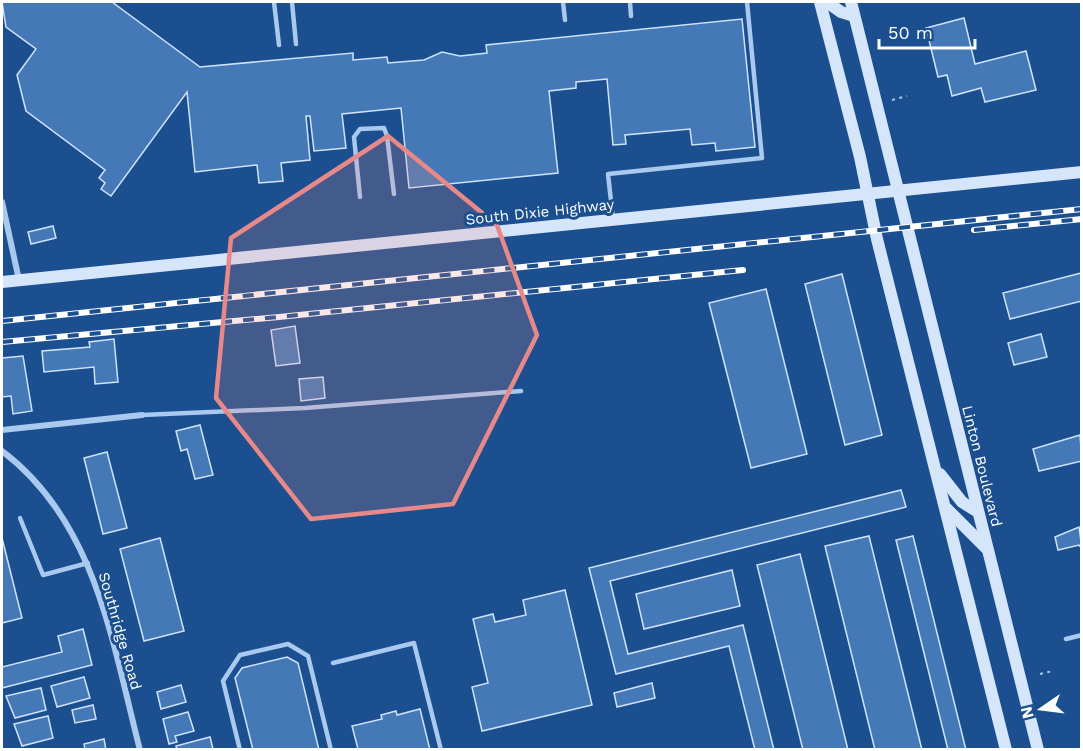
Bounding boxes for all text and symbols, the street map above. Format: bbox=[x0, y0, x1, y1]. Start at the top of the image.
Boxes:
scale bar bbox=[879, 12, 975, 50]
text: 50 m bbox=[888, 22, 933, 43]
street label: South Dixie Highway bbox=[465, 195, 615, 229]
street label: Linton Boulevard bbox=[958, 404, 1006, 528]
street label: Southridge Road bbox=[95, 570, 145, 692]
north arrow bbox=[1011, 679, 1071, 739]
text: N bbox=[1016, 704, 1038, 721]

